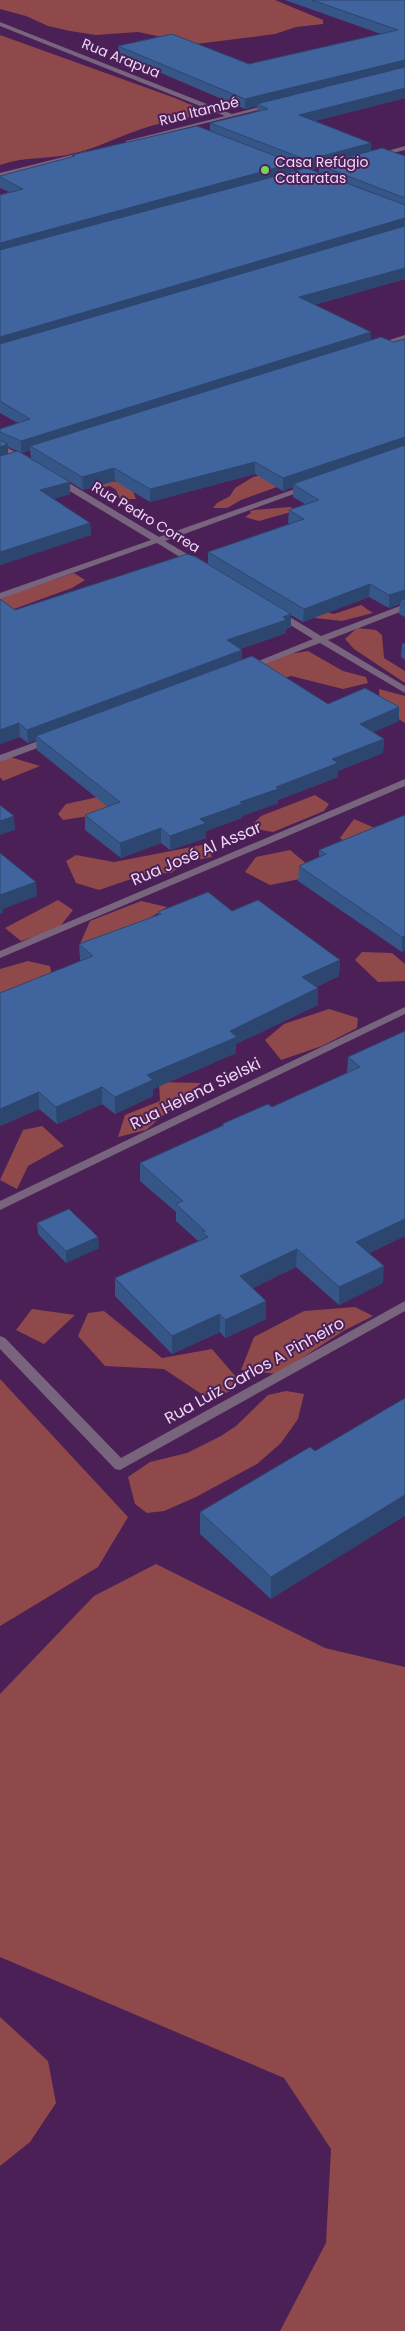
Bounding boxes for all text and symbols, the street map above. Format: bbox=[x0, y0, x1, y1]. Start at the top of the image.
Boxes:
street label: Rua Arapua bbox=[79, 33, 163, 83]
street label: Rua Itambé bbox=[157, 91, 241, 131]
place label: Casa Refúgio Cataratas bbox=[275, 152, 368, 188]
marker: Casa Refúgio Cataratas bbox=[259, 164, 271, 176]
street label: Rua Pedro Correa bbox=[88, 477, 204, 557]
street label: Rua José Al Assar bbox=[127, 816, 265, 891]
street label: Rua Helena Sielski bbox=[126, 1052, 265, 1135]
street label: Rua Luiz Carlos A Pinheiro bbox=[160, 1311, 348, 1430]

